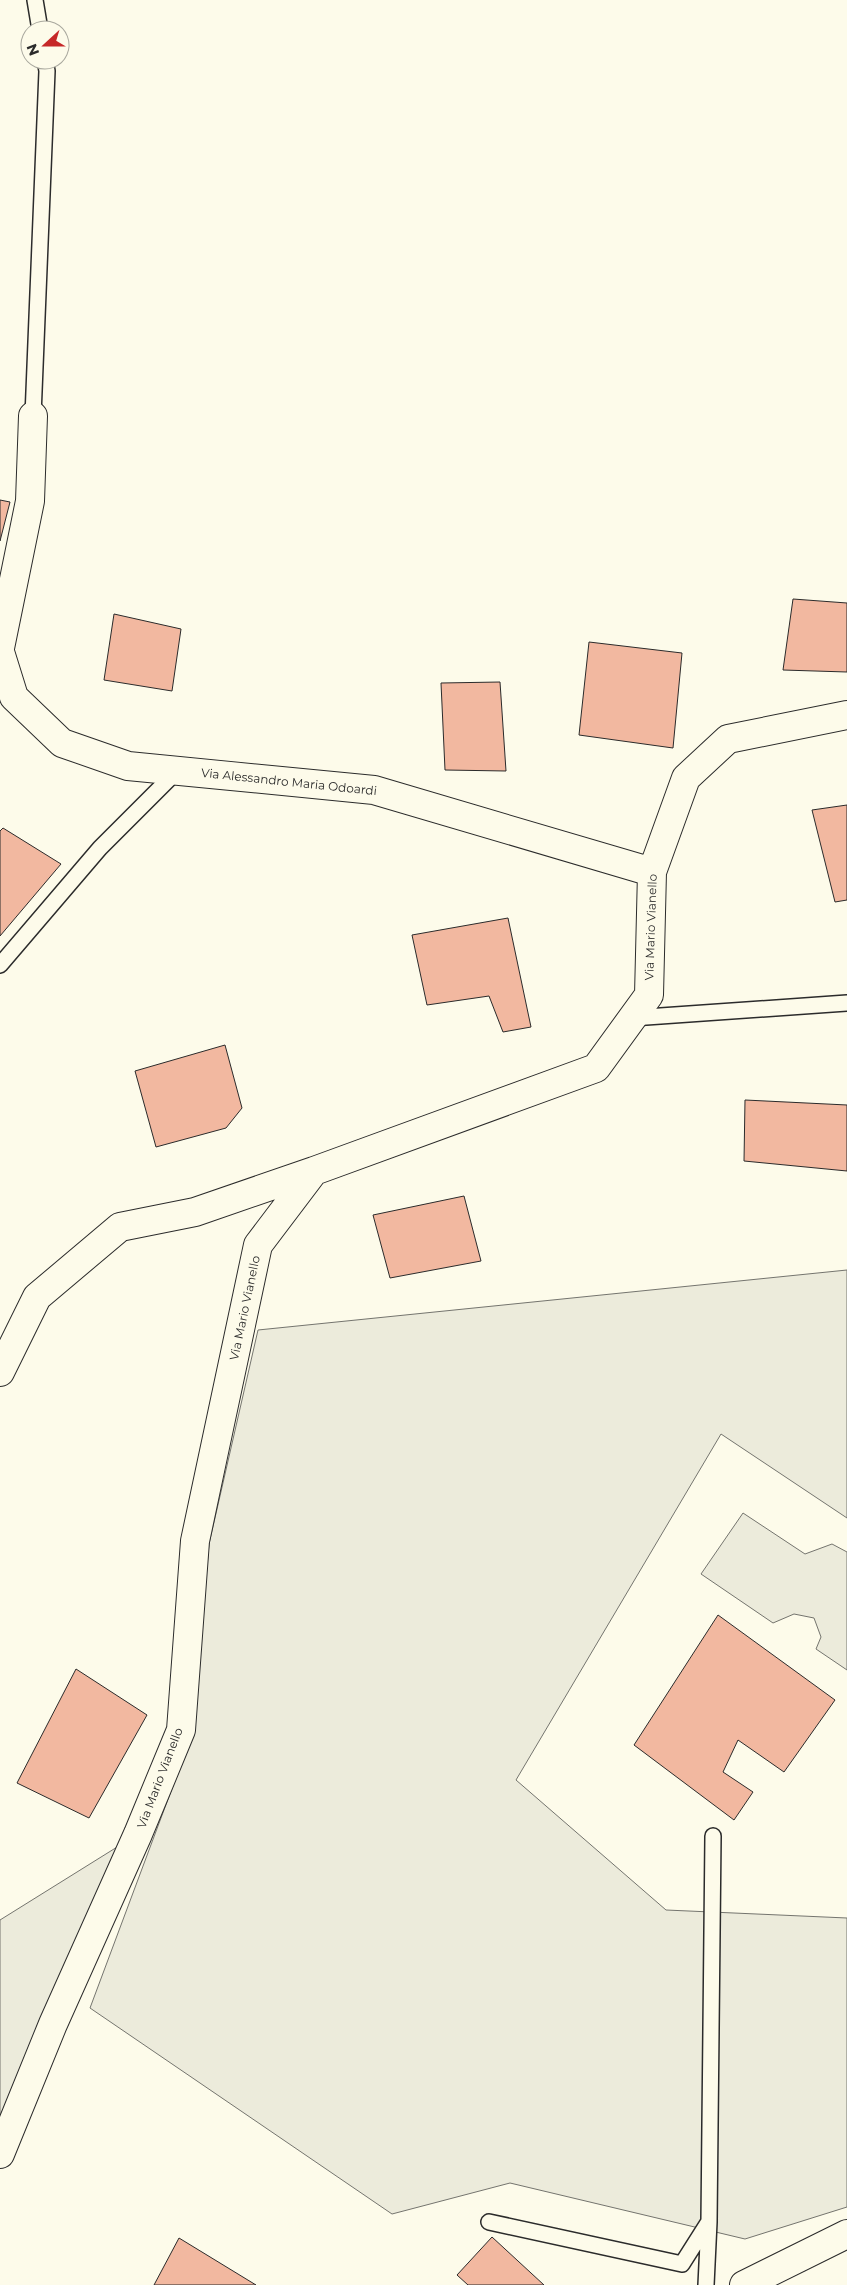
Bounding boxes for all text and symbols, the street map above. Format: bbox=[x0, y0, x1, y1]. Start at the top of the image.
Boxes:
north arrow bbox=[20, 20, 70, 70]
text: N bbox=[22, 41, 43, 58]
street label: Via Alessandro Maria Odoardi bbox=[200, 765, 378, 798]
street label: Via Mario Vianello bbox=[641, 873, 660, 981]
street label: Via Mario Vianello bbox=[226, 1254, 263, 1362]
street label: Via Mario Vianello bbox=[133, 1725, 186, 1830]

